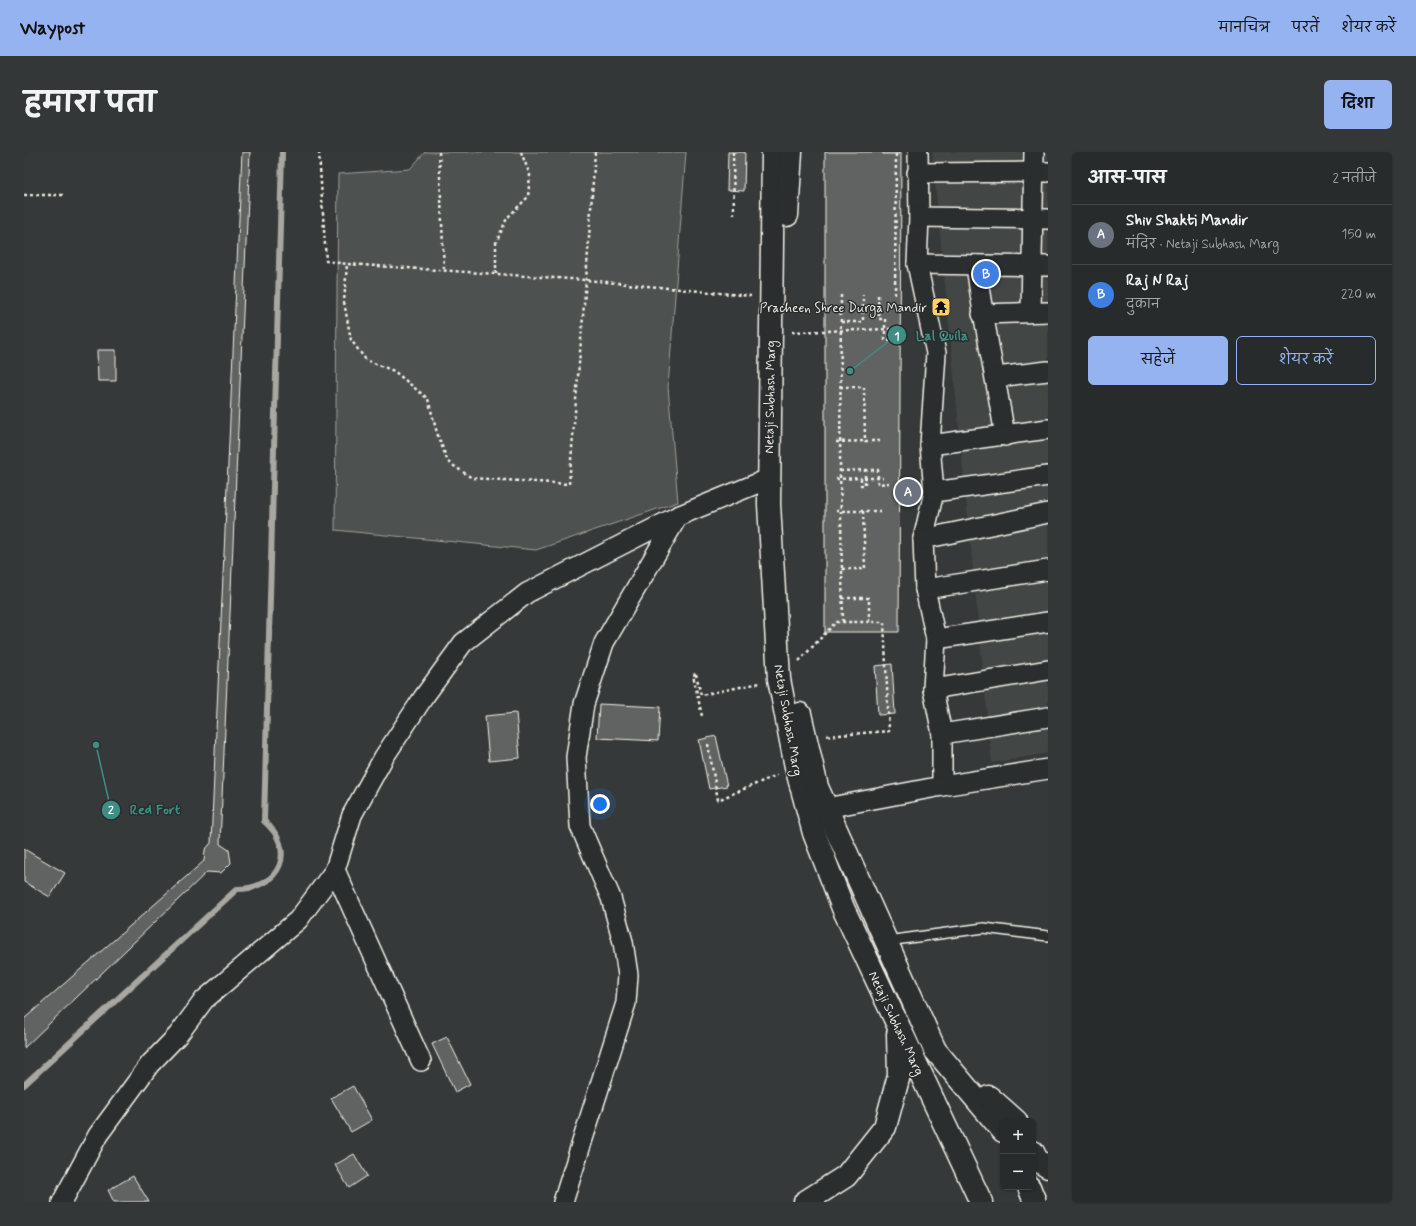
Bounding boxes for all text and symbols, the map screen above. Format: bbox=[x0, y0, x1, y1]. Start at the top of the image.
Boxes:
text: Waypost bbox=[20, 16, 85, 41]
text: मानचित्र bbox=[1218, 19, 1270, 37]
text: परतें bbox=[1292, 19, 1319, 37]
text: शेयर करें bbox=[1341, 19, 1396, 37]
button: दिशा bbox=[1324, 80, 1392, 129]
text: हमारा पता bbox=[24, 86, 156, 123]
text: आस-पास bbox=[1088, 167, 1166, 189]
text: 2 नतीजे bbox=[1332, 170, 1376, 187]
text: Shiv Shakti Mandir bbox=[1126, 211, 1248, 231]
text: A bbox=[1097, 226, 1105, 243]
text: 150 m bbox=[1342, 226, 1376, 243]
text: मंदिर · Netaji Subhash Marg bbox=[1126, 236, 1279, 253]
pin: B bbox=[973, 259, 999, 289]
text: Raj N Raj bbox=[1126, 271, 1188, 291]
text: B bbox=[1097, 286, 1105, 303]
text: 220 m bbox=[1341, 286, 1376, 303]
temple icon: Pracheen Shree Durga Mandir bbox=[930, 296, 952, 318]
text: दुकान bbox=[1126, 296, 1160, 313]
place label: Pracheen Shree Durga Mandir bbox=[759, 300, 928, 318]
callout: Lal Quila bbox=[887, 322, 978, 348]
text: Lal Quila bbox=[916, 327, 968, 345]
text: 1 bbox=[894, 329, 900, 345]
button: सहेजें bbox=[1088, 336, 1228, 385]
button: शेयर करें bbox=[1236, 336, 1376, 385]
street label: Netaji Subhash Marg bbox=[761, 340, 781, 454]
pin: A bbox=[895, 477, 921, 507]
street label: Netaji Subhash Marg bbox=[768, 663, 806, 778]
your location bbox=[590, 794, 610, 814]
callout: Red Fort bbox=[101, 797, 189, 823]
text: Red Fort bbox=[130, 801, 181, 819]
text: 2 bbox=[108, 803, 114, 819]
street label: Netaji Subhash Marg bbox=[863, 969, 927, 1079]
map controls bbox=[1000, 1118, 1036, 1190]
button: + bbox=[1000, 1118, 1036, 1154]
button: − bbox=[1000, 1154, 1036, 1190]

